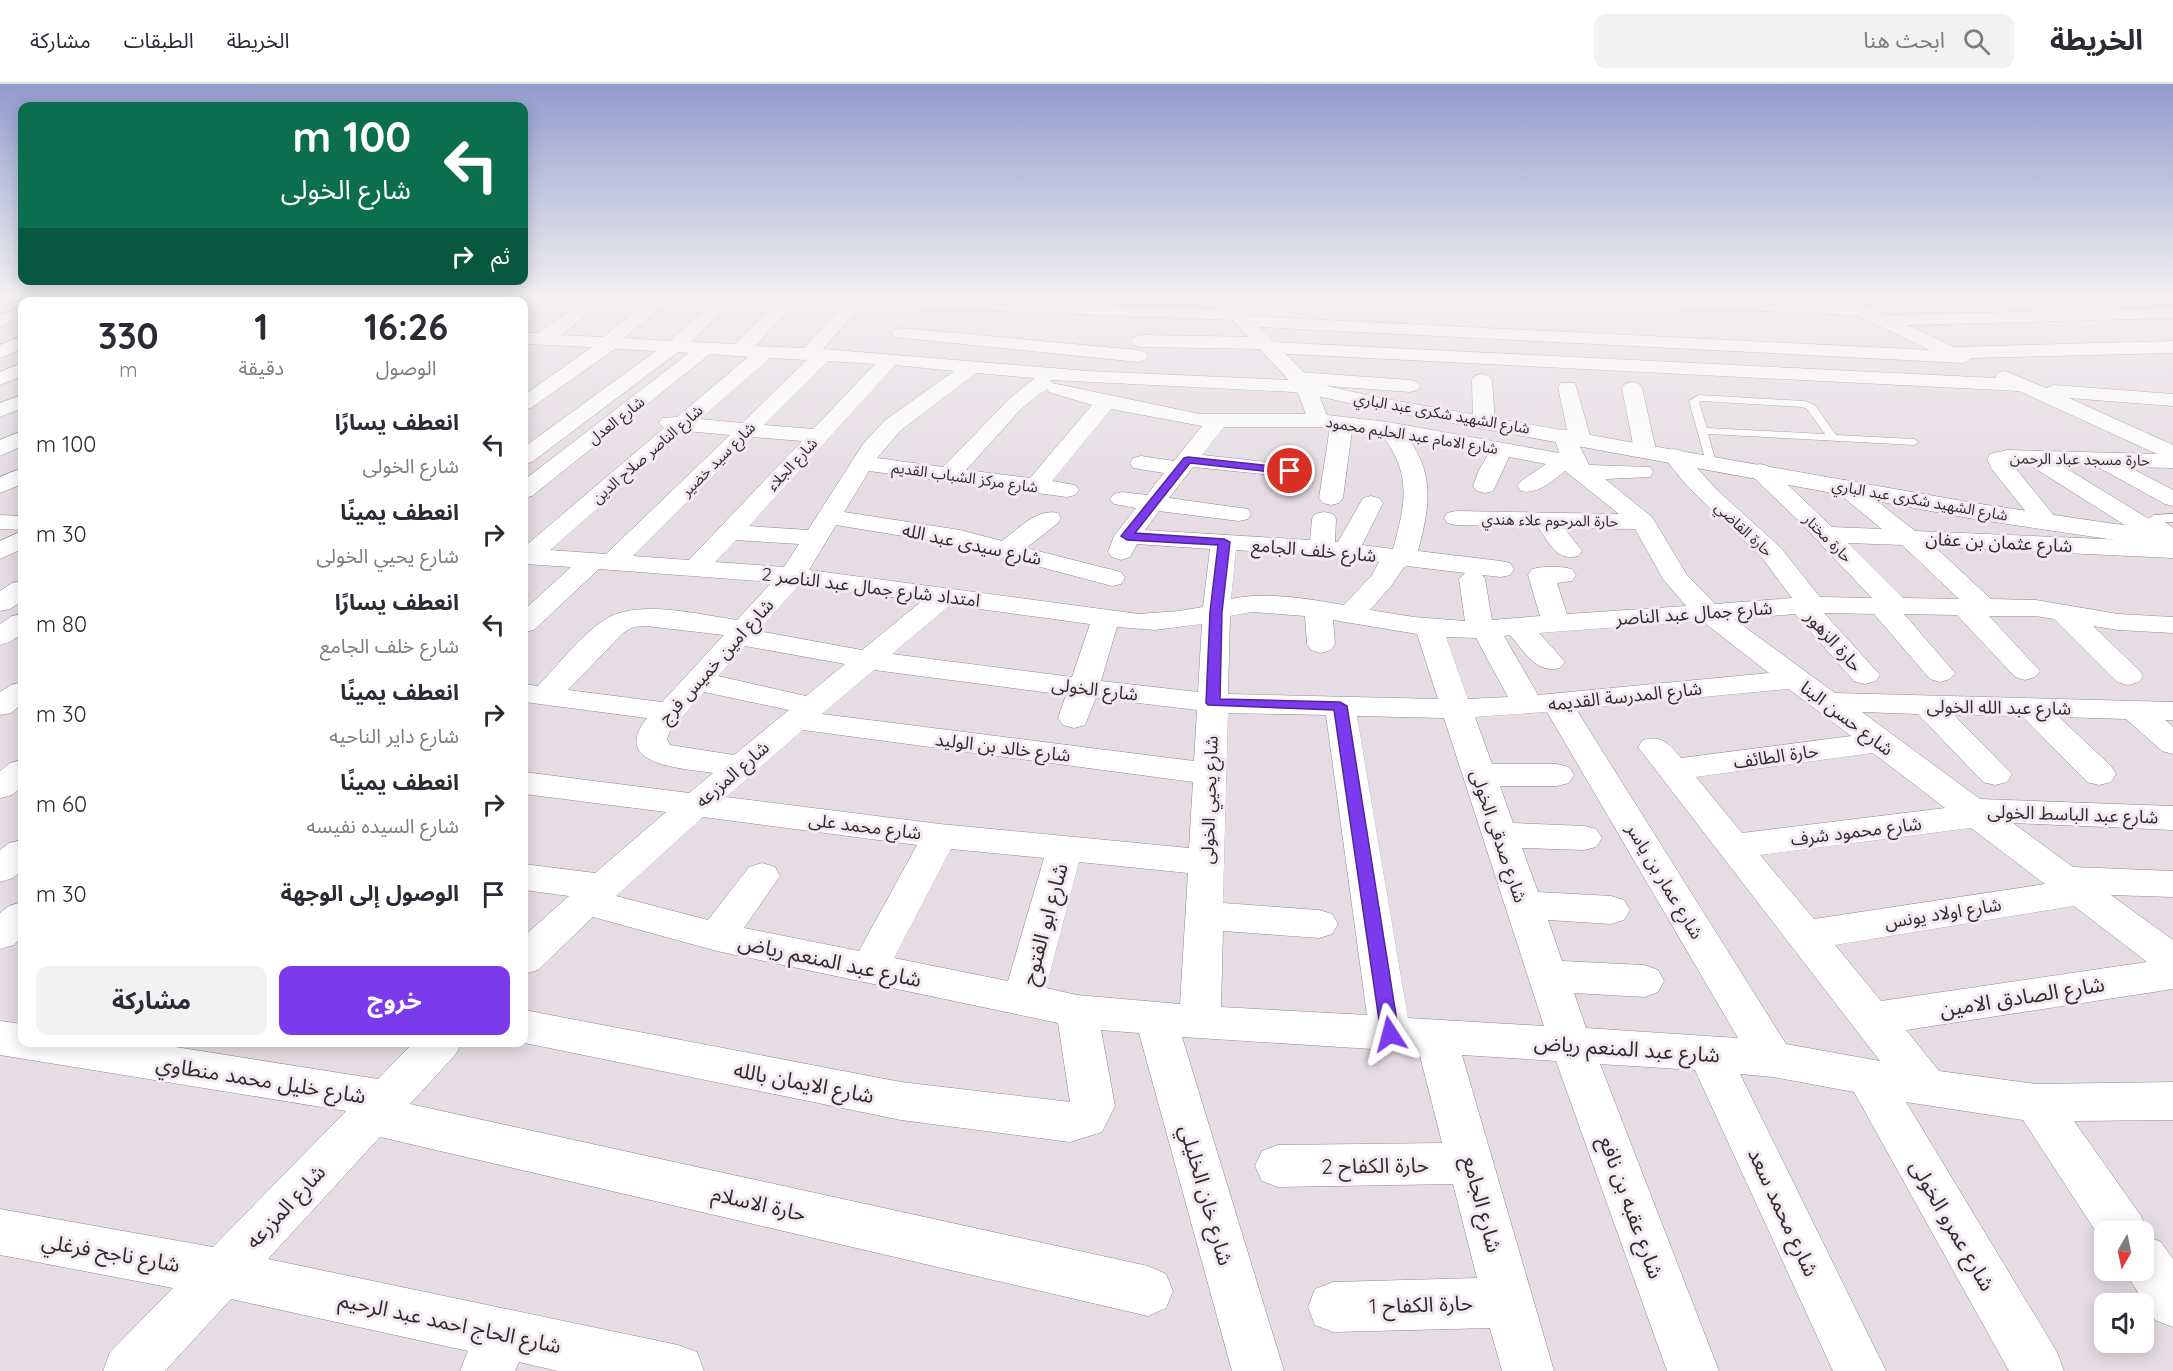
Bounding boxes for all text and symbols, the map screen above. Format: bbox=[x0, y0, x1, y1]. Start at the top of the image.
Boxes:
search box bbox=[1594, 14, 2014, 68]
text: الخريطة bbox=[2050, 22, 2143, 57]
icon: search bbox=[1960, 25, 1993, 58]
text: ابحث هنا bbox=[1863, 26, 1945, 54]
text: مشاركة bbox=[30, 27, 91, 53]
text: الطبقات bbox=[124, 27, 194, 53]
text: الخريطة bbox=[227, 27, 290, 53]
text: 100 m bbox=[293, 110, 411, 163]
icon: left bbox=[432, 126, 510, 204]
text: شارع الخولى bbox=[281, 172, 411, 206]
icon: right bbox=[446, 240, 479, 273]
text: ثم bbox=[491, 242, 510, 270]
text: 1 bbox=[254, 304, 268, 349]
text: 16:26 bbox=[364, 304, 448, 349]
text: 330 bbox=[98, 313, 159, 358]
text: دقيقة bbox=[239, 355, 284, 380]
text: الوصول bbox=[376, 355, 436, 380]
text: m bbox=[119, 357, 137, 382]
street label: شارع الشهيد شكرى عبد الباري bbox=[1352, 388, 1532, 441]
street label: شارع العدل bbox=[584, 392, 650, 450]
street label: شارع الناصر صلاح الدين bbox=[588, 400, 709, 510]
text: انعطف يسارًا bbox=[335, 408, 459, 436]
street label: شارع الامام عبد الحليم محمود bbox=[1324, 412, 1500, 461]
street label: شارع سيد خضير bbox=[676, 418, 761, 503]
icon: left bbox=[477, 428, 510, 461]
text: 100 m bbox=[36, 430, 96, 458]
street label: شارع الجلاء bbox=[763, 433, 824, 496]
pin bbox=[1264, 445, 1315, 496]
street label: حارة مسجد عباد الرحمن bbox=[2010, 448, 2150, 470]
text: شارع الخولى bbox=[363, 453, 459, 478]
icon: arrive bbox=[1273, 454, 1306, 487]
street label: شارع مركز الشباب القديم bbox=[890, 457, 1039, 500]
street label: شارع الشهيد شكرى عبد الباري bbox=[1830, 475, 2010, 528]
street label: حارة القاضي bbox=[1709, 497, 1777, 562]
text: انعطف يمينًا bbox=[340, 498, 459, 526]
street label: حارة المرحوم علاء هندي bbox=[1481, 509, 1619, 533]
street label: حارة مختار bbox=[1799, 509, 1856, 566]
icon: right bbox=[477, 518, 510, 551]
street label: شارع سيدى عبد الله bbox=[900, 518, 1044, 573]
text: 30 m bbox=[36, 520, 87, 548]
street label: شارع عثمان بن عفان bbox=[1925, 527, 2073, 560]
street label: شارع خلف الجامع bbox=[1250, 533, 1377, 570]
text: شارع يحيي الخولى bbox=[316, 543, 459, 568]
street label: امتداد شارع جمال عبد الناصر 2 bbox=[760, 562, 982, 615]
text: انعطف يسارًا bbox=[335, 588, 459, 616]
street label: شارع امين خميس فرج bbox=[654, 594, 781, 730]
street label: شارع جمال عبد الناصر bbox=[1614, 596, 1773, 633]
street label: حارة الزهور bbox=[1800, 605, 1868, 676]
icon: left bbox=[477, 608, 510, 641]
text: 80 m bbox=[36, 610, 87, 638]
text: شارع خلف الجامع bbox=[320, 633, 459, 658]
street label: شارع الخولى bbox=[1050, 672, 1140, 709]
street label: شارع المدرسة القديمه bbox=[1547, 676, 1703, 719]
street label: شارع حسن البنا bbox=[1794, 676, 1898, 763]
text: انعطف يمينًا bbox=[340, 678, 459, 706]
street label: شارع عبد الله الخولى bbox=[1926, 694, 2071, 723]
icon: right bbox=[477, 698, 510, 731]
text: 30 m bbox=[36, 700, 87, 728]
text: شارع داير الناحيه bbox=[329, 723, 459, 748]
street label: شارع خالد بن الوليد bbox=[934, 727, 1072, 770]
street label: شارع يحيي الخولى bbox=[1195, 735, 1226, 865]
street label: شارع المزرعه bbox=[690, 736, 776, 815]
street label: حارة الطائف bbox=[1732, 739, 1820, 773]
street label: شارع صدقى الخولى bbox=[1463, 767, 1532, 906]
text: انعطف يمينًا bbox=[340, 768, 459, 796]
icon: right bbox=[477, 788, 510, 821]
text: 60 m bbox=[36, 790, 87, 818]
street label: شارع عبد الباسط الخولى bbox=[1987, 800, 2159, 831]
street label: شارع محمد على bbox=[807, 808, 923, 847]
street label: شارع محمود شرف bbox=[1789, 812, 1923, 853]
text: شارع السيده نفيسه bbox=[306, 813, 459, 838]
street label: شارع عمار بن ياسر bbox=[1618, 818, 1709, 945]
street label: شارع ابو الفتوح bbox=[1015, 860, 1076, 989]
icon: arrive bbox=[477, 878, 510, 911]
text: الوصول إلى الوجهة bbox=[281, 879, 459, 907]
text: 30 m bbox=[36, 880, 87, 908]
street label: شارع اولاد يونس bbox=[1883, 892, 2003, 937]
street label: شارع عبد المنعم رياض bbox=[735, 928, 924, 995]
button: مشاركة bbox=[36, 966, 267, 1035]
button: خروج bbox=[279, 966, 510, 1035]
street label: شارع الصادق الامين bbox=[1938, 970, 2107, 1025]
position arrow bbox=[1358, 1002, 1422, 1066]
street label: شارع عبد المنعم رياض bbox=[1533, 1029, 1721, 1070]
street label: شارع خليل محمد منطاوي bbox=[154, 1050, 368, 1112]
street label: شارع الايمان بالله bbox=[731, 1056, 876, 1111]
street label: شارع خان الخليلي bbox=[1171, 1122, 1239, 1269]
street label: شارع عقبه بن نافع bbox=[1591, 1132, 1670, 1283]
street label: شارع محمد سعد bbox=[1740, 1144, 1825, 1282]
street label: حارة الكفاح 2 bbox=[1321, 1151, 1429, 1182]
street label: شارع الجامع bbox=[1455, 1153, 1508, 1256]
street label: شارع عمرو الخولى bbox=[1902, 1155, 2001, 1297]
street label: شارع المزرعه bbox=[240, 1159, 333, 1256]
street label: حارة الاسلام bbox=[708, 1180, 809, 1230]
north arrow bbox=[2094, 1221, 2154, 1281]
map controls bbox=[2094, 1221, 2154, 1353]
street label: شارع ناجح فرغلي bbox=[39, 1227, 182, 1281]
street label: شارع الحاج احمد عبد الرحيم bbox=[336, 1286, 564, 1361]
street label: حارة الكفاح 1 bbox=[1368, 1289, 1474, 1322]
button: sound bbox=[2094, 1293, 2154, 1353]

